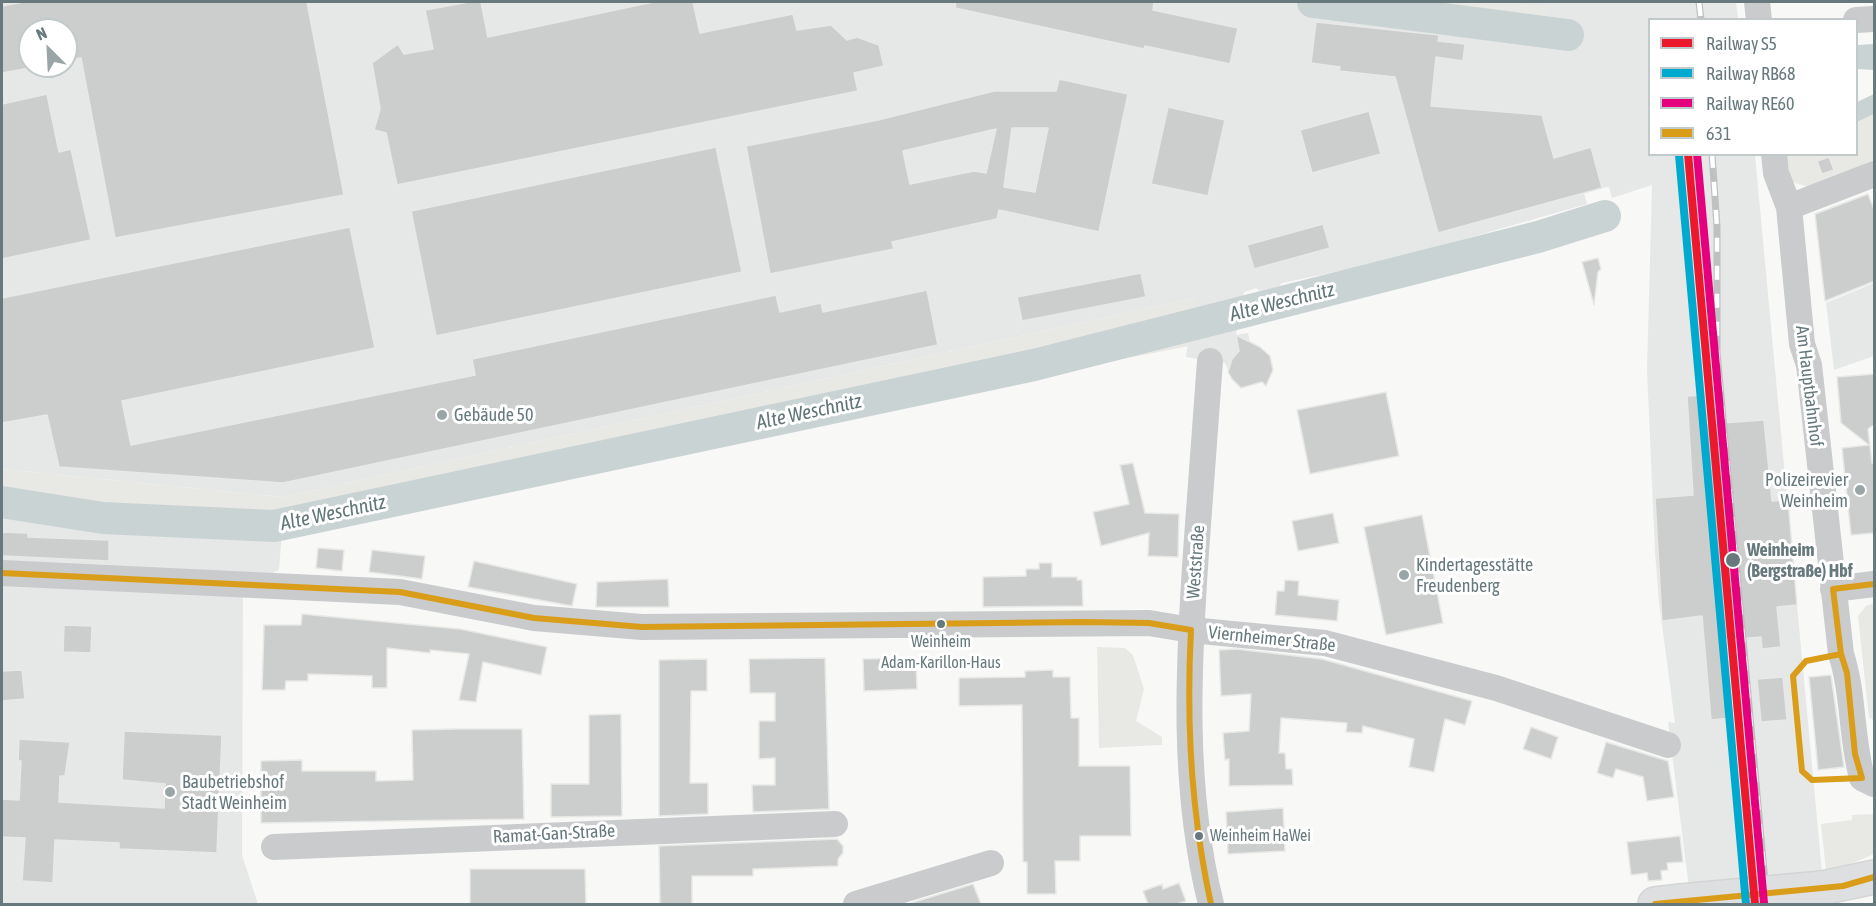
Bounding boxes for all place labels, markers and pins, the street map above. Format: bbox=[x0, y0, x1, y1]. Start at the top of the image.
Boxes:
place label: Gebäude 50 bbox=[454, 404, 533, 426]
marker: Gebäude 50 bbox=[435, 408, 449, 422]
place label: Polizeirevier Weinheim bbox=[1765, 469, 1848, 512]
marker: Polizeirevier Weinheim bbox=[1853, 483, 1867, 497]
place label: Weinheim (Bergstraße) Hbf bbox=[1747, 539, 1853, 582]
marker: Weinheim (Bergstraße) Hbf bbox=[1724, 551, 1742, 569]
place label: Kindertagesstätte Freudenberg bbox=[1416, 554, 1533, 596]
marker: Kindertagesstätte Freudenberg bbox=[1397, 568, 1411, 582]
marker: Weinheim Adam-Karillon-Haus bbox=[935, 618, 947, 630]
place label: Weinheim Adam-Karillon-Haus bbox=[881, 632, 1001, 670]
place label: Baubetriebshof Stadt Weinheim bbox=[182, 771, 287, 814]
marker: Baubetriebshof Stadt Weinheim bbox=[163, 785, 177, 799]
place label: Weinheim HaWei bbox=[1210, 826, 1311, 846]
marker: Weinheim HaWei bbox=[1193, 830, 1205, 842]

